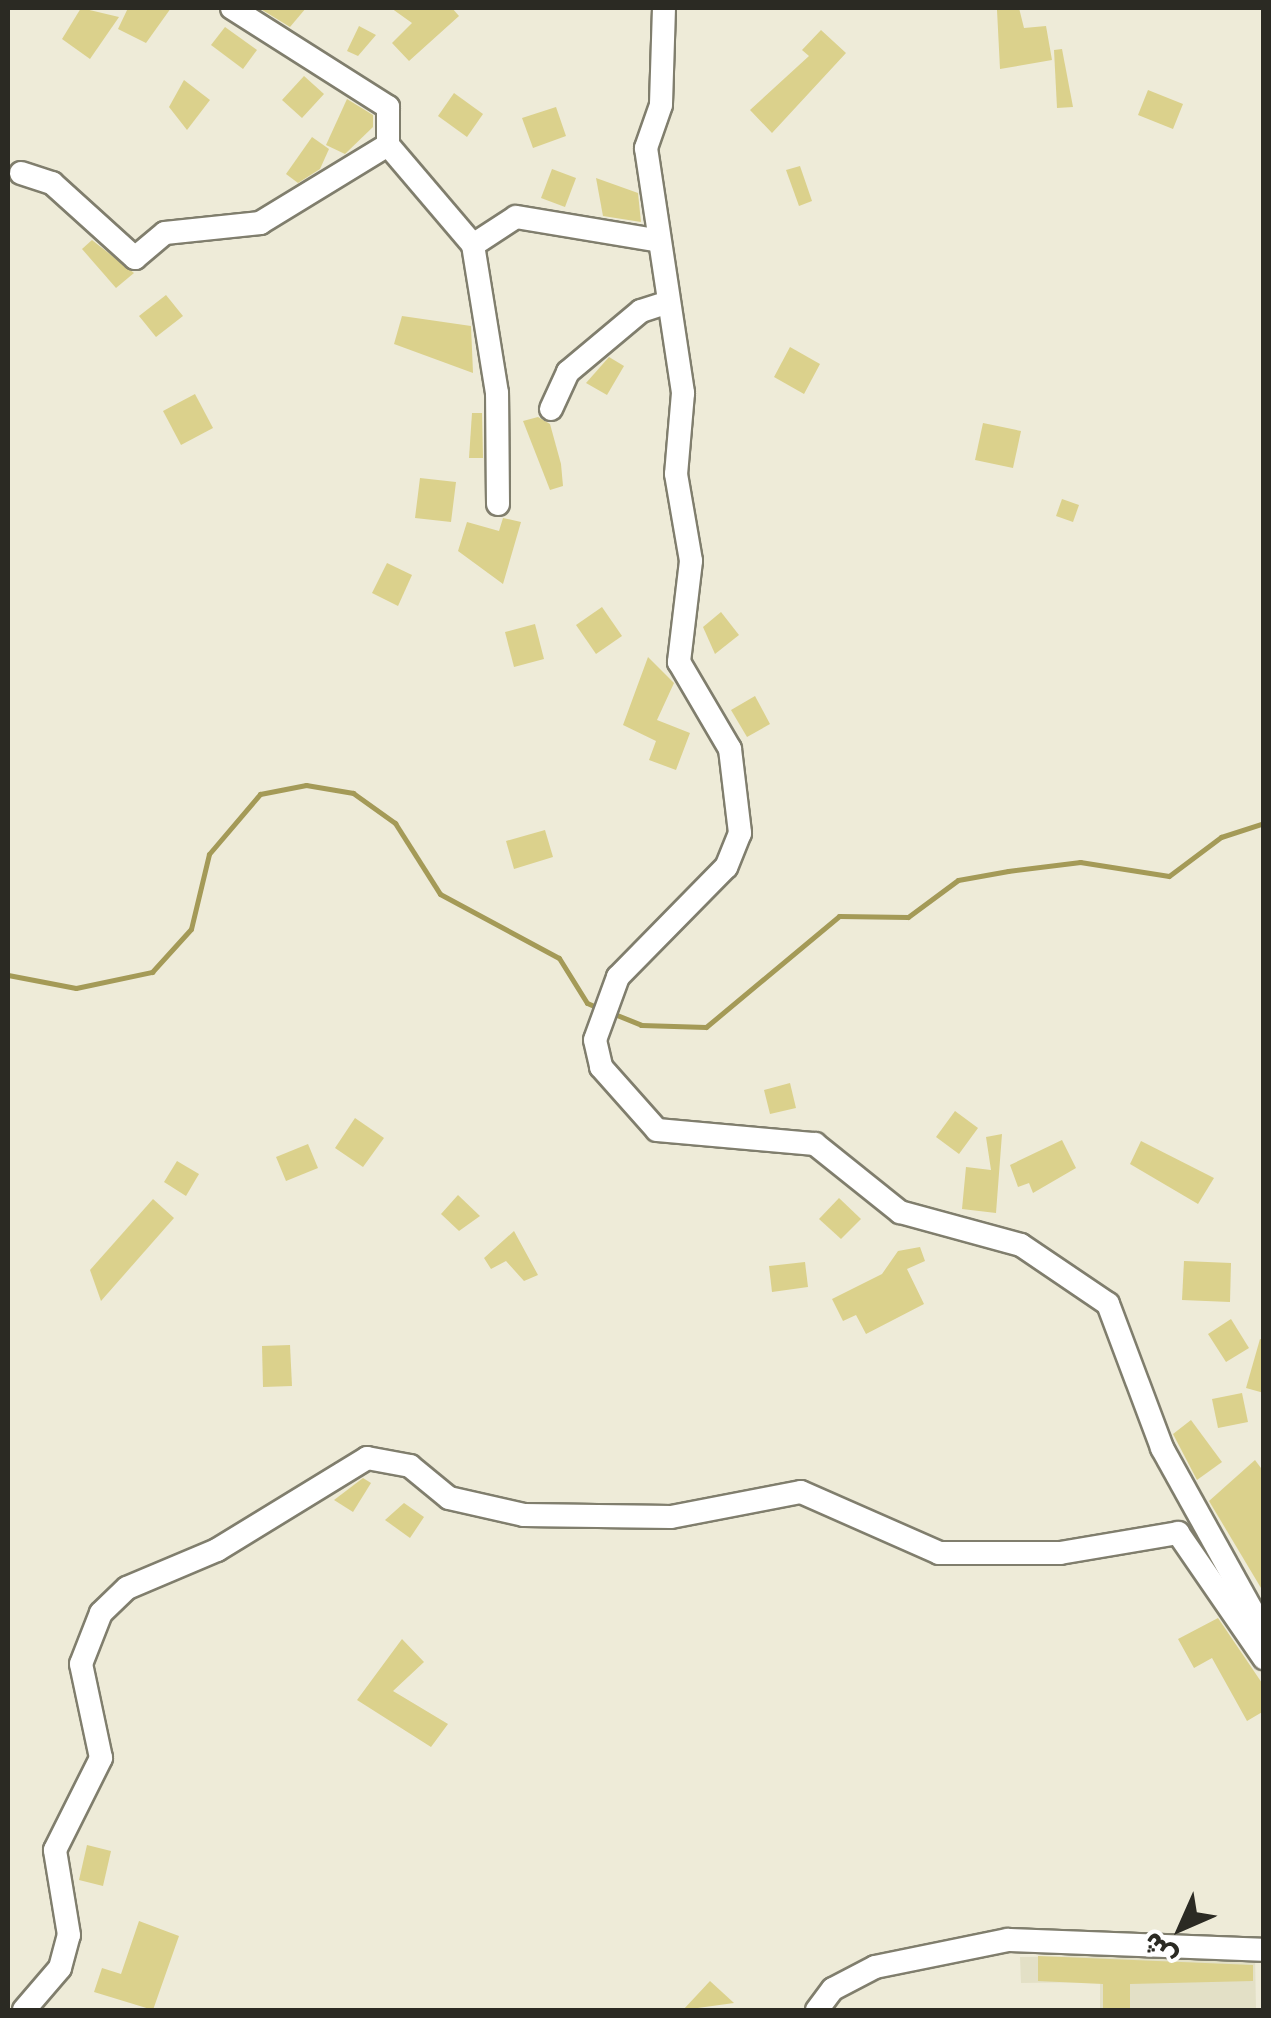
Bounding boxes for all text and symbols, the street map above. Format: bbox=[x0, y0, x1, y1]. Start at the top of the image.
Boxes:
north arrow bbox=[1131, 1878, 1231, 1978]
text: ش bbox=[1135, 1925, 1184, 1974]

